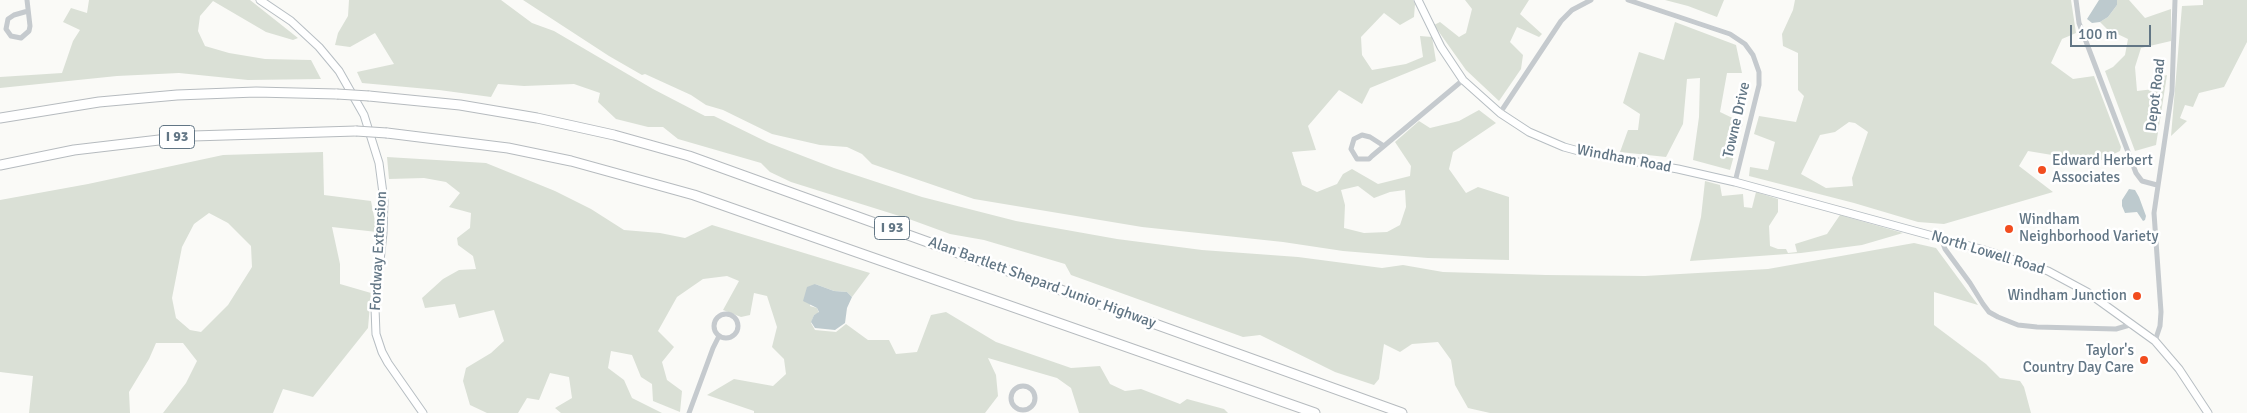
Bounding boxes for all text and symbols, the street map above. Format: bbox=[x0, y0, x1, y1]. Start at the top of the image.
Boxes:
scale bar bbox=[2072, 15, 2153, 47]
text: 100 m bbox=[2078, 25, 2118, 43]
street label: Depot Road bbox=[2143, 57, 2169, 133]
street label: Towne Drive bbox=[1720, 80, 1754, 160]
road number: I 93 bbox=[160, 125, 194, 148]
street label: Windham Road bbox=[1575, 141, 1673, 177]
place label: Edward Herbert Associates bbox=[2052, 152, 2153, 187]
marker: Edward Herbert Associates bbox=[2036, 164, 2048, 176]
street label: Fordway Extension bbox=[367, 191, 391, 311]
place label: Windham Neighborhood Variety bbox=[2019, 211, 2158, 246]
road number: I 93 bbox=[874, 217, 910, 240]
marker: Windham Neighborhood Variety bbox=[2003, 223, 2015, 235]
street label: North Lowell Road bbox=[1929, 227, 2047, 279]
street label: Alan Bartlett Shepard Junior Highway bbox=[926, 233, 1158, 333]
place label: Windham Junction bbox=[2007, 287, 2127, 305]
marker: Windham Junction bbox=[2131, 290, 2143, 302]
place label: Taylor's Country Day Care bbox=[2023, 342, 2134, 377]
marker: Taylor's Country Day Care bbox=[2138, 354, 2150, 366]

